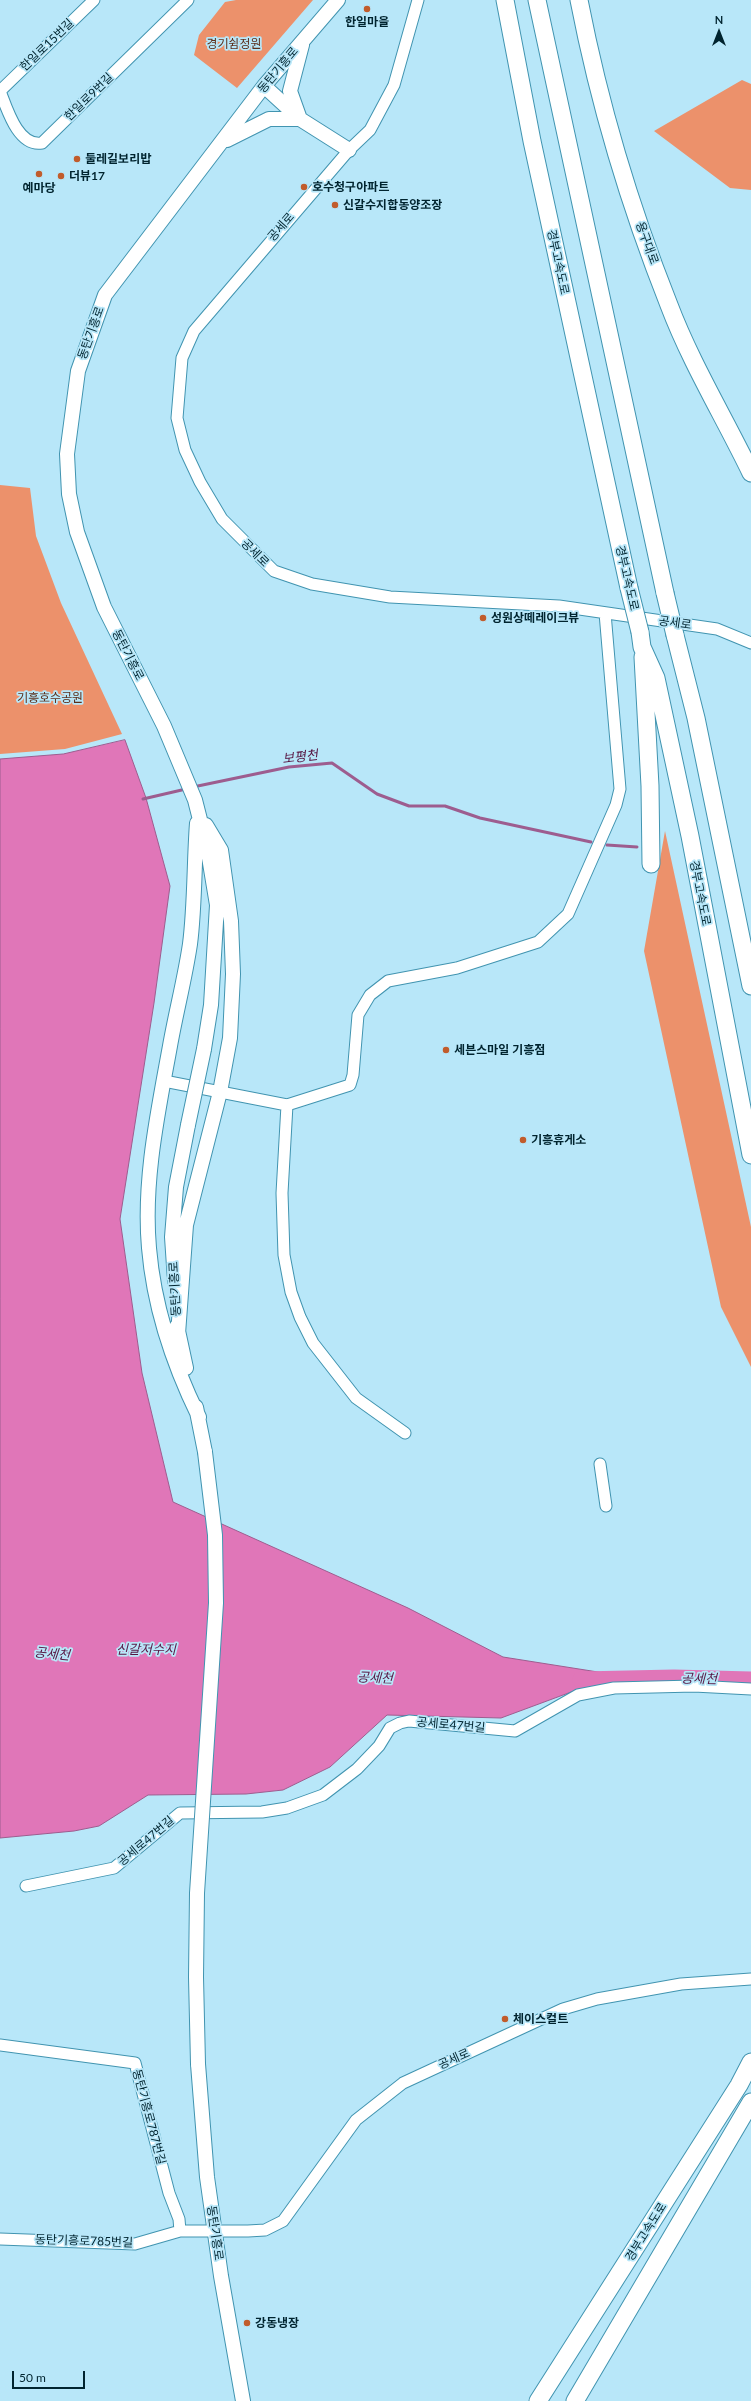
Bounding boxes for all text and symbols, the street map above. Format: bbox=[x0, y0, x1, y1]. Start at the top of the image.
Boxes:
marker: 한일마을 bbox=[362, 4, 372, 14]
north arrow bbox=[699, 12, 739, 52]
text: N bbox=[715, 13, 723, 26]
place label: 한일마을 bbox=[345, 15, 389, 29]
street label: 한일로15번길 bbox=[17, 16, 77, 74]
park label: 경기쉼정원 bbox=[206, 37, 262, 51]
street label: 동탄기흥로 bbox=[255, 44, 301, 96]
street label: 한일로9번길 bbox=[62, 70, 116, 124]
place label: 둘레길보리밥 bbox=[85, 152, 151, 166]
marker: 둘레길보리밥 bbox=[72, 154, 82, 164]
marker: 예마당 bbox=[34, 169, 44, 179]
place label: 더뷰17 bbox=[69, 169, 105, 183]
marker: 더뷰17 bbox=[56, 171, 66, 181]
place label: 호수청구아파트 bbox=[312, 180, 389, 194]
place label: 예마당 bbox=[22, 181, 56, 195]
marker: 호수청구아파트 bbox=[299, 182, 309, 192]
place label: 신갈수지합동양조장 bbox=[343, 198, 442, 212]
marker: 신갈수지합동양조장 bbox=[330, 200, 340, 210]
street label: 공세로 bbox=[265, 210, 297, 244]
street label: 용구대로 bbox=[633, 220, 661, 266]
street label: 경부고속도로 bbox=[544, 228, 572, 296]
street label: 동탄기흥로 bbox=[75, 305, 107, 361]
street label: 공세로 bbox=[238, 536, 272, 570]
street label: 경부고속도로 bbox=[613, 544, 641, 612]
place label: 성원상떼레이크뷰 bbox=[491, 611, 579, 625]
marker: 성원상떼레이크뷰 bbox=[478, 613, 488, 623]
street label: 공세로 bbox=[658, 614, 692, 632]
street label: 동탄기흥로 bbox=[109, 627, 147, 683]
park label: 기흥호수공원 bbox=[17, 691, 83, 705]
water label: 보평천 bbox=[281, 747, 319, 767]
street label: 경부고속도로 bbox=[687, 859, 713, 927]
place label: 세븐스마일 기흥점 bbox=[454, 1043, 545, 1057]
marker: 세븐스마일 기흥점 bbox=[441, 1045, 451, 1055]
place label: 기흥휴게소 bbox=[531, 1133, 586, 1147]
marker: 기흥휴게소 bbox=[518, 1135, 528, 1145]
street label: 동탄기흥로 bbox=[166, 1261, 184, 1317]
water label: 신갈저수지 bbox=[116, 1642, 176, 1658]
water label: 공세천 bbox=[33, 1645, 71, 1663]
water label: 공세천 bbox=[357, 1670, 393, 1686]
water label: 공세천 bbox=[681, 1671, 717, 1687]
street label: 공세로47번길 bbox=[416, 1715, 486, 1735]
street label: 공세로47번길 bbox=[115, 1813, 177, 1869]
place label: 체이스컬트 bbox=[513, 2012, 568, 2026]
marker: 체이스컬트 bbox=[500, 2014, 510, 2024]
street label: 공세로 bbox=[436, 2046, 472, 2072]
street label: 동탄기흥로787번길 bbox=[129, 2068, 169, 2166]
street label: 경부고속도로 bbox=[622, 2200, 670, 2264]
street label: 동탄기흥로 bbox=[204, 2205, 226, 2261]
street label: 동탄기흥로785번길 bbox=[35, 2232, 133, 2250]
place label: 강동냉장 bbox=[255, 2316, 299, 2330]
marker: 강동냉장 bbox=[242, 2318, 252, 2328]
scale bar bbox=[14, 2363, 87, 2389]
text: 50 m bbox=[19, 2370, 46, 2385]

